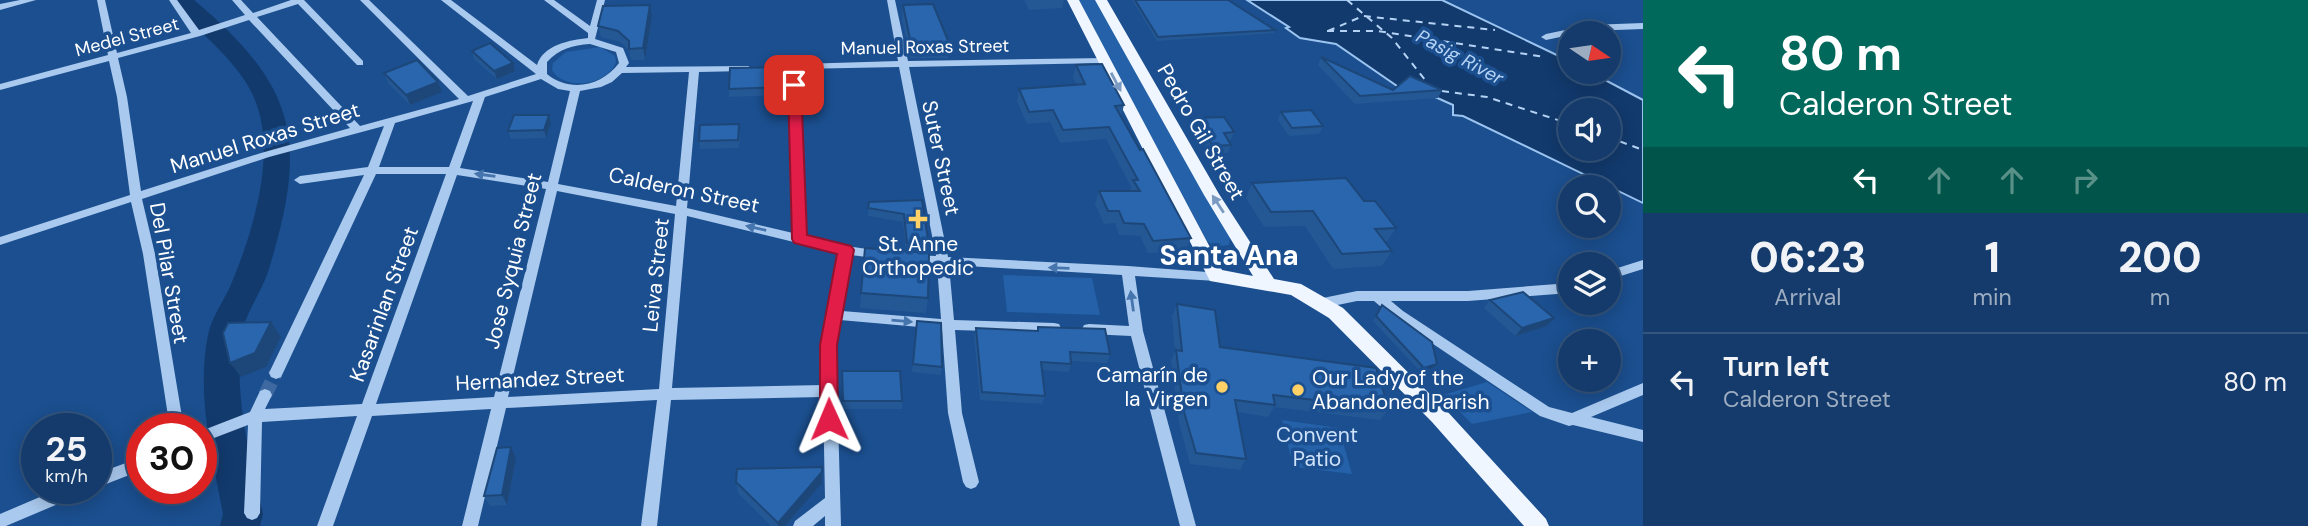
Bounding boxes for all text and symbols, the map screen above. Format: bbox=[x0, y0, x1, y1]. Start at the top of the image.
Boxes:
street label: Medel Street bbox=[72, 12, 182, 62]
north arrow bbox=[1558, 21, 1620, 84]
map controls bbox=[1558, 21, 1621, 392]
text: 80 m bbox=[1779, 21, 1902, 85]
water label: Pasig River bbox=[1412, 24, 1509, 91]
icon: left bbox=[1664, 28, 1755, 119]
street label: Manuel Roxas Street bbox=[841, 34, 1009, 60]
pin bbox=[764, 55, 824, 115]
street label: Pedro Gil Street bbox=[1151, 59, 1251, 205]
icon: arrive bbox=[775, 66, 813, 104]
one-way arrow bbox=[1111, 72, 1122, 92]
text: Calderon Street bbox=[1779, 83, 2013, 125]
street label: Manuel Roxas Street bbox=[167, 96, 363, 180]
street label: Suter Street bbox=[915, 98, 967, 218]
button: sound bbox=[1558, 98, 1621, 161]
street label: Calderon Street bbox=[606, 160, 762, 220]
icon: left bbox=[1847, 161, 1885, 199]
icon: ahead bbox=[1920, 161, 1958, 199]
icon: ahead bbox=[1993, 161, 2031, 199]
icon: right bbox=[2066, 161, 2104, 199]
one-way arrow bbox=[473, 170, 495, 181]
street label: Jose Syquia Street bbox=[478, 170, 548, 352]
button: search bbox=[1558, 175, 1621, 238]
one-way arrow bbox=[1212, 194, 1225, 214]
street label: Del Pilar Street bbox=[143, 200, 195, 346]
marker: St. Anne Orthopedic bbox=[908, 209, 928, 229]
street label: Leiva Street bbox=[636, 217, 676, 333]
street label: Kasarinlan Street bbox=[343, 222, 425, 386]
one-way arrow bbox=[745, 223, 767, 234]
place label: St. Anne Orthopedic bbox=[862, 230, 974, 282]
text: 06:23 bbox=[1749, 230, 1866, 285]
text: 1 bbox=[1984, 230, 2000, 285]
text: 200 bbox=[2118, 230, 2202, 285]
district label: Santa Ana bbox=[1159, 237, 1299, 274]
button: layers bbox=[1558, 252, 1621, 315]
one-way arrow bbox=[1048, 262, 1070, 273]
text: Arrival bbox=[1774, 282, 1841, 312]
text: min bbox=[1973, 282, 2012, 312]
text: m bbox=[2150, 282, 2170, 312]
one-way arrow bbox=[1126, 289, 1137, 311]
one-way arrow bbox=[891, 316, 913, 327]
button: + bbox=[1558, 329, 1621, 392]
text: Turn left bbox=[1723, 350, 1830, 384]
street label: Hernandez Street bbox=[455, 361, 625, 397]
place label: Camarín de la Virgen bbox=[1096, 361, 1208, 413]
icon: left bbox=[1664, 363, 1702, 401]
place label: Our Lady of the Abandoned Parish bbox=[1312, 364, 1489, 416]
text: 80 m bbox=[2223, 365, 2287, 399]
marker: Camarín de la Virgen bbox=[1214, 379, 1230, 395]
position arrow bbox=[792, 382, 866, 456]
marker: Our Lady of the Abandoned Parish bbox=[1290, 382, 1306, 398]
text: Calderon Street bbox=[1723, 384, 1891, 414]
speed limit sign: 30 bbox=[126, 413, 217, 504]
park label: Convent Patio bbox=[1276, 421, 1358, 473]
text: 25 bbox=[46, 426, 87, 472]
text: km/h bbox=[45, 464, 88, 488]

